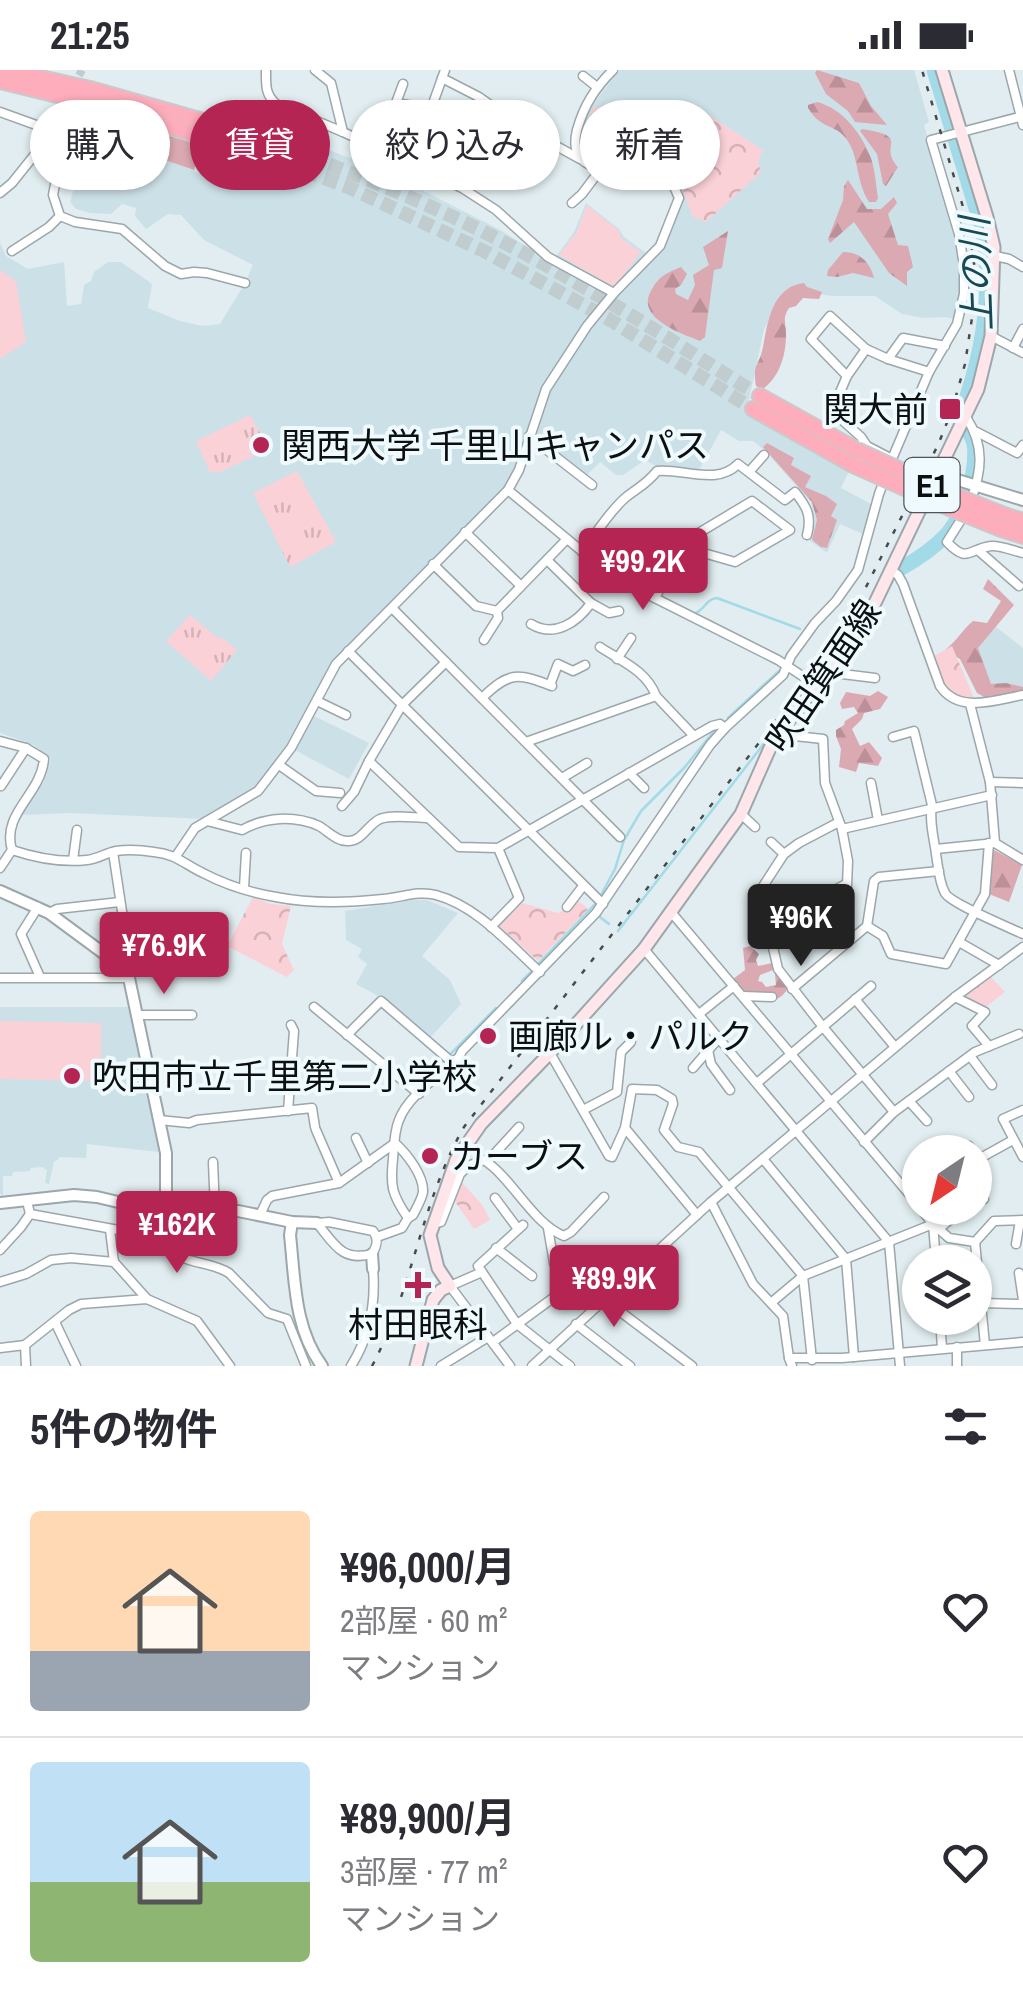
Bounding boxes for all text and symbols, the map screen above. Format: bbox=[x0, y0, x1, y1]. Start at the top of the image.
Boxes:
text: 21:25 bbox=[50, 10, 130, 61]
chip: 購入 bbox=[30, 100, 170, 190]
chip: 賃貸 bbox=[190, 100, 330, 190]
chip: 絞り込み bbox=[350, 100, 560, 190]
chip: 新着 bbox=[580, 100, 720, 190]
water label: 上の川 bbox=[948, 212, 1003, 332]
place label: 関大前 bbox=[823, 386, 928, 433]
marker: 関大前 bbox=[937, 396, 963, 422]
place label: 関西大学 千里山キャンパス bbox=[281, 422, 709, 469]
marker: 関西大学 千里山キャンパス bbox=[250, 434, 272, 456]
road number: E1 bbox=[904, 458, 960, 512]
pin: ¥99.2K bbox=[562, 528, 724, 613]
text: ¥99.2K bbox=[601, 539, 685, 582]
street label: 吹田箕面線 bbox=[755, 590, 891, 762]
pin: ¥96K bbox=[742, 884, 860, 969]
text: ¥96K bbox=[770, 895, 832, 938]
pin: ¥76.9K bbox=[83, 912, 245, 997]
text: ¥76.9K bbox=[122, 923, 206, 966]
place label: 画廊ル・パルク bbox=[508, 1013, 753, 1060]
marker: 画廊ル・パルク bbox=[477, 1025, 499, 1047]
place label: 吹田市立千里第二小学校 bbox=[92, 1053, 477, 1100]
marker: 吹田市立千里第二小学校 bbox=[61, 1065, 83, 1087]
place label: カーブス bbox=[450, 1133, 588, 1180]
north arrow bbox=[902, 1135, 992, 1225]
map controls bbox=[902, 1135, 992, 1335]
marker: カーブス bbox=[419, 1145, 441, 1167]
pin: ¥162K bbox=[107, 1191, 247, 1276]
text: ¥162K bbox=[138, 1202, 216, 1245]
pin: ¥89.9K bbox=[533, 1245, 695, 1330]
button: layers bbox=[902, 1245, 992, 1335]
text: ¥89.9K bbox=[572, 1256, 656, 1299]
marker: 村田眼科 bbox=[405, 1272, 431, 1298]
place label: 村田眼科 bbox=[348, 1301, 488, 1348]
icon: filters bbox=[938, 1399, 993, 1454]
text: 5件の物件 bbox=[30, 1401, 217, 1457]
text: ¥96,000/月 bbox=[340, 1539, 516, 1595]
icon: home bbox=[110, 1551, 230, 1671]
icon: heart bbox=[938, 1584, 993, 1639]
text: 2部屋 · 60 m² bbox=[340, 1599, 508, 1642]
text: マンション bbox=[340, 1646, 500, 1689]
text: ¥89,900/月 bbox=[340, 1790, 516, 1846]
icon: home bbox=[110, 1802, 230, 1922]
icon: heart bbox=[938, 1835, 993, 1890]
text: 3部屋 · 77 m² bbox=[340, 1850, 508, 1893]
text: マンション bbox=[340, 1897, 500, 1940]

